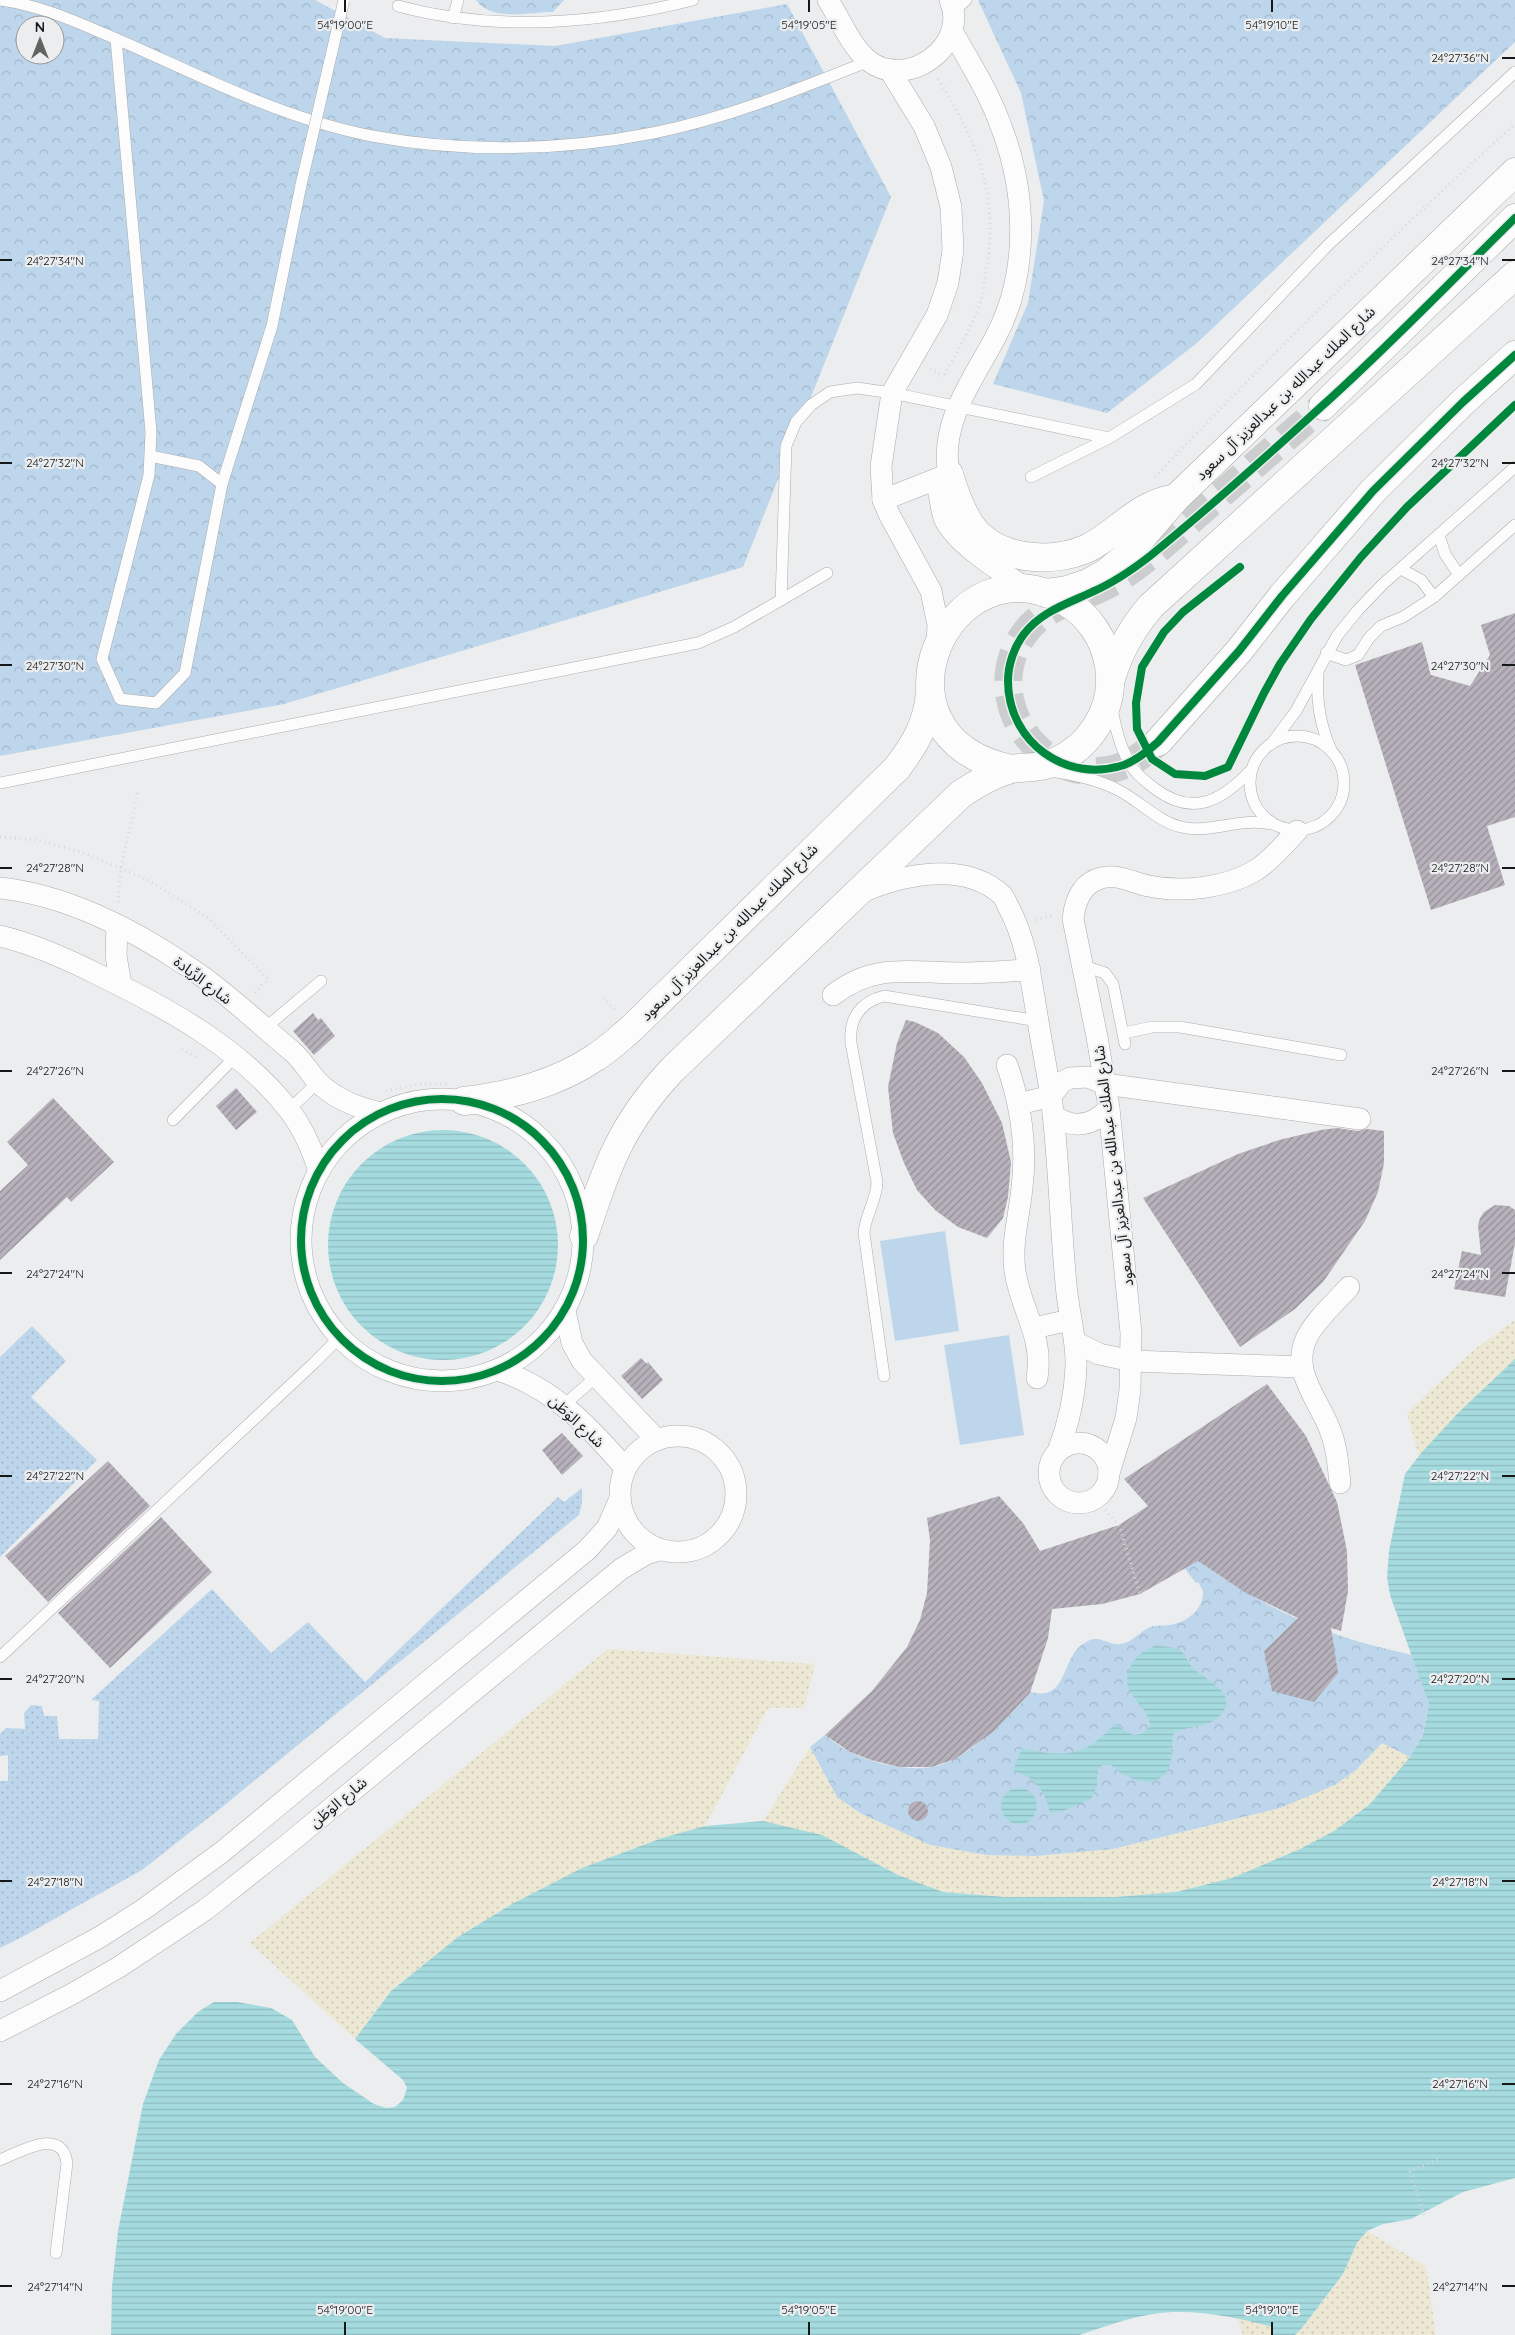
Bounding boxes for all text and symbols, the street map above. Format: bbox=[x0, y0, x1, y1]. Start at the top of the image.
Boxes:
north arrow bbox=[15, 15, 65, 65]
text: 54°19'00"E bbox=[317, 17, 373, 32]
text: 54°19'05"E bbox=[781, 17, 837, 32]
text: 54°19'10"E bbox=[1245, 17, 1299, 32]
text: N bbox=[35, 18, 45, 36]
text: 24°27'36"N bbox=[1431, 50, 1489, 65]
text: 24°27'34"N bbox=[26, 253, 84, 268]
text: 24°27'34"N bbox=[1431, 253, 1489, 268]
street label: شارع الملك عبدالله بن عبدالعزيز آل سعود bbox=[1191, 302, 1381, 486]
text: 24°27'32"N bbox=[26, 455, 84, 470]
text: 24°27'32"N bbox=[1431, 455, 1489, 470]
text: 24°27'30"N bbox=[26, 658, 84, 673]
text: 24°27'30"N bbox=[1431, 658, 1489, 673]
street label: شارع الملك عبدالله بن عبدالعزيز آل سعود bbox=[636, 839, 824, 1027]
text: 24°27'28"N bbox=[26, 860, 84, 875]
text: 24°27'28"N bbox=[1431, 860, 1489, 875]
street label: شارع الرِّيادة bbox=[168, 952, 236, 1011]
street label: شارع الملك عبدالله بن عبدالعزيز آل سعود bbox=[1089, 1044, 1140, 1288]
text: 24°27'26"N bbox=[26, 1063, 84, 1078]
text: 24°27'26"N bbox=[1431, 1063, 1489, 1078]
text: 24°27'24"N bbox=[26, 1266, 84, 1281]
text: 24°27'24"N bbox=[1431, 1266, 1489, 1281]
street label: شارع الوَطَن bbox=[543, 1391, 609, 1454]
text: 24°27'22"N bbox=[26, 1468, 84, 1483]
text: 24°27'22"N bbox=[1431, 1468, 1489, 1483]
text: 24°27'20"N bbox=[26, 1671, 84, 1686]
text: 24°27'20"N bbox=[1431, 1671, 1489, 1686]
street label: شارع الوَطَن bbox=[305, 1772, 373, 1834]
text: 24°27'18"N bbox=[27, 1874, 83, 1889]
text: 24°27'18"N bbox=[1432, 1874, 1488, 1889]
text: 24°27'16"N bbox=[27, 2076, 83, 2091]
text: 24°27'16"N bbox=[1432, 2076, 1488, 2091]
text: 24°27'14"N bbox=[27, 2279, 83, 2294]
text: 24°27'14"N bbox=[1432, 2279, 1488, 2294]
text: 54°19'00"E bbox=[317, 2302, 373, 2317]
text: 54°19'05"E bbox=[781, 2302, 837, 2317]
text: 54°19'10"E bbox=[1245, 2302, 1299, 2317]

